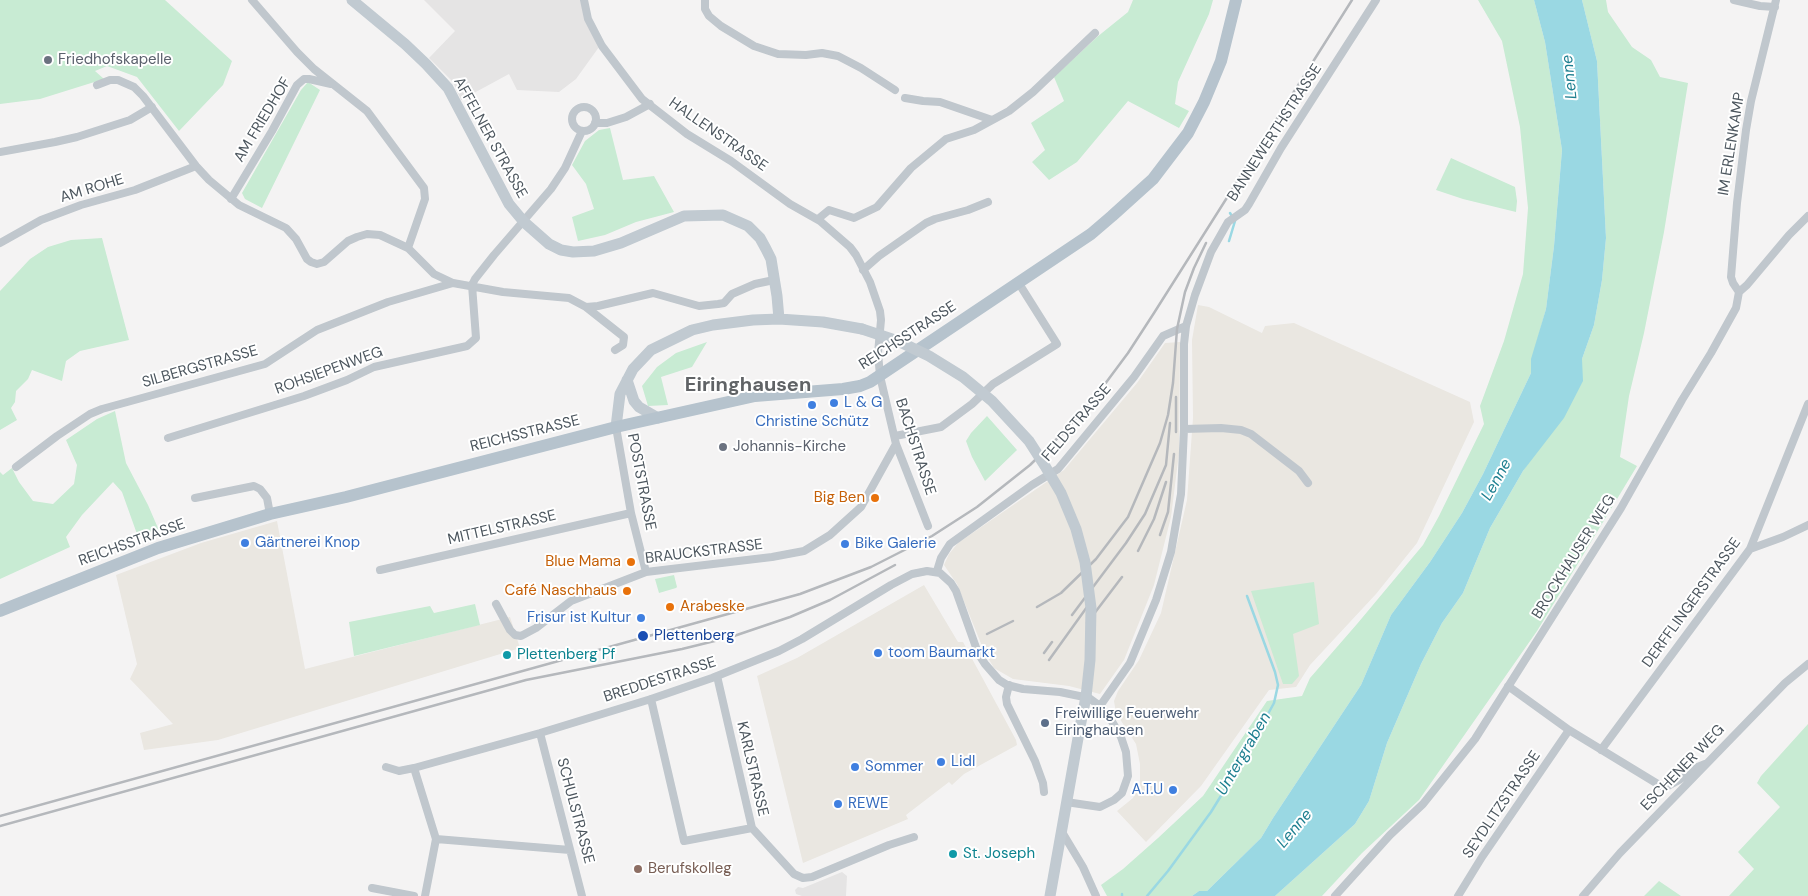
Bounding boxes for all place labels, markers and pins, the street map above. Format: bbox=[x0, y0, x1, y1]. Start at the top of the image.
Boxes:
place label: Friedhofskapelle bbox=[58, 51, 172, 69]
marker: Friedhofskapelle bbox=[42, 54, 54, 66]
place label: L & G bbox=[844, 394, 882, 412]
marker: L & G bbox=[828, 397, 840, 409]
marker: Christine Schütz bbox=[806, 399, 818, 411]
place label: Christine Schütz bbox=[755, 413, 869, 431]
place label: Johannis-Kirche bbox=[733, 438, 846, 456]
marker: Johannis-Kirche bbox=[717, 441, 729, 453]
place label: Big Ben bbox=[814, 489, 865, 507]
marker: Big Ben bbox=[869, 492, 881, 504]
place label: Gärtnerei Knop bbox=[255, 534, 360, 552]
place label: Bike Galerie bbox=[855, 535, 936, 553]
marker: Gärtnerei Knop bbox=[239, 537, 251, 549]
marker: Bike Galerie bbox=[839, 538, 851, 550]
place label: Blue Mama bbox=[545, 553, 621, 571]
marker: Blue Mama bbox=[625, 556, 637, 568]
place label: Café Naschhaus bbox=[505, 582, 617, 600]
marker: Café Naschhaus bbox=[621, 585, 633, 597]
place label: Arabeske bbox=[680, 598, 745, 616]
marker: Arabeske bbox=[664, 601, 676, 613]
place label: Frisur ist Kultur bbox=[527, 609, 631, 627]
marker: Frisur ist Kultur bbox=[635, 612, 647, 624]
place label: Plettenberg bbox=[654, 627, 735, 645]
marker: Plettenberg bbox=[636, 629, 650, 643]
place label: toom Baumarkt bbox=[888, 644, 995, 662]
place label: Plettenberg Pf bbox=[517, 646, 615, 664]
marker: toom Baumarkt bbox=[872, 647, 884, 659]
marker: Plettenberg Pf bbox=[501, 649, 513, 661]
place label: Freiwillige Feuerwehr Eiringhausen bbox=[1055, 705, 1199, 740]
marker: Freiwillige Feuerwehr Eiringhausen bbox=[1039, 717, 1051, 729]
place label: Lidl bbox=[951, 753, 975, 771]
marker: Lidl bbox=[935, 756, 947, 768]
place label: Sommer bbox=[865, 758, 923, 776]
marker: Sommer bbox=[849, 761, 861, 773]
place label: A.T.U bbox=[1132, 781, 1163, 799]
marker: A.T.U bbox=[1167, 784, 1179, 796]
place label: REWE bbox=[848, 795, 888, 813]
marker: REWE bbox=[832, 798, 844, 810]
place label: St. Joseph bbox=[963, 845, 1035, 863]
marker: St. Joseph bbox=[947, 848, 959, 860]
place label: Berufskolleg bbox=[648, 860, 732, 878]
marker: Berufskolleg bbox=[632, 863, 644, 875]

